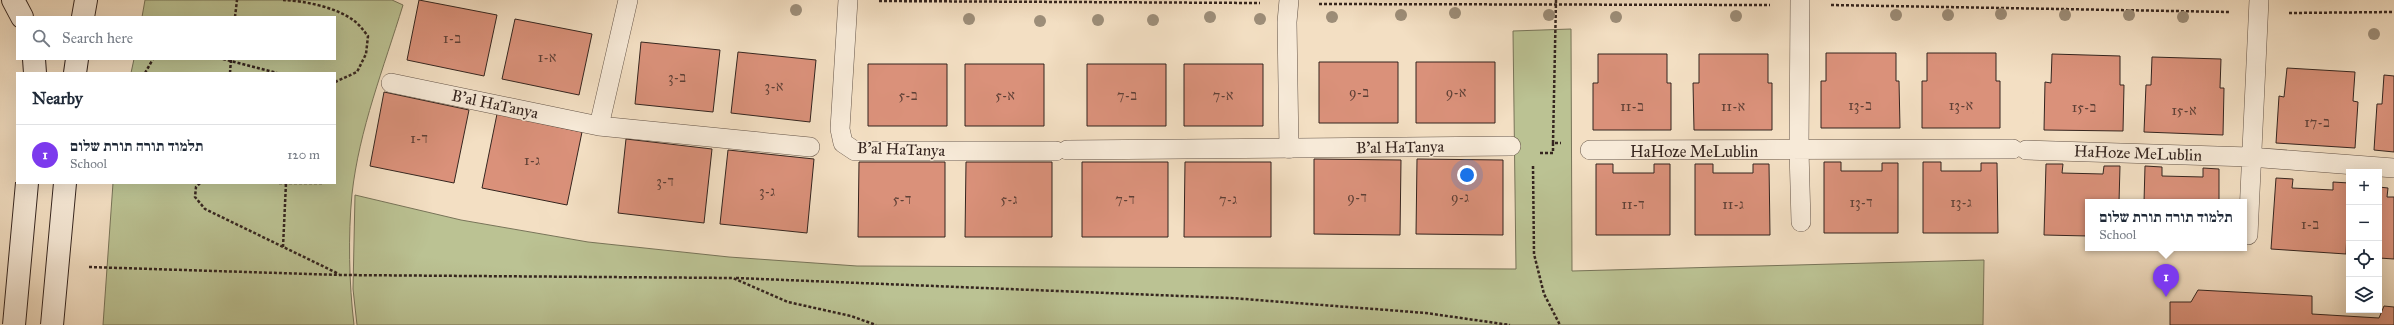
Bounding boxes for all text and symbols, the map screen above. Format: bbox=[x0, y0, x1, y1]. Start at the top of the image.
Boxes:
search box bbox=[16, 16, 336, 60]
icon: search bbox=[30, 27, 52, 49]
text: Search here bbox=[62, 29, 133, 47]
house number: 1-ב bbox=[443, 30, 461, 47]
house number: 1-א bbox=[538, 49, 556, 66]
house number: 3-ב bbox=[668, 69, 686, 86]
house number: 3-א bbox=[765, 78, 783, 95]
house number: 9-ב bbox=[1349, 84, 1369, 101]
house number: 9-א bbox=[1446, 84, 1466, 101]
street label: B'al HaTanya bbox=[450, 86, 540, 123]
house number: 5-ב bbox=[898, 87, 918, 104]
house number: 5-א bbox=[995, 87, 1015, 104]
house number: 7-ב bbox=[1117, 87, 1137, 104]
house number: 7-א bbox=[1213, 87, 1233, 104]
text: Nearby bbox=[32, 88, 83, 109]
house number: 13-ב bbox=[1848, 97, 1872, 114]
house number: 13-א bbox=[1949, 97, 1973, 114]
house number: 11-ב bbox=[1620, 98, 1644, 115]
house number: 11-א bbox=[1721, 98, 1745, 115]
house number: 15-ב bbox=[2072, 99, 2096, 116]
house number: 15-א bbox=[2171, 102, 2197, 119]
house number: 17-ב bbox=[2304, 114, 2330, 131]
house number: 1-ד bbox=[410, 130, 428, 147]
text: תלמוד תורה תורת שלום bbox=[70, 137, 203, 155]
street label: B'al HaTanya bbox=[1356, 137, 1445, 157]
street label: B'al HaTanya bbox=[857, 138, 946, 160]
street label: HaHoze MeLublin bbox=[2074, 141, 2203, 165]
street label: HaHoze MeLublin bbox=[1630, 142, 1758, 161]
text: 1 bbox=[42, 147, 48, 163]
text: 120 m bbox=[287, 147, 320, 163]
house number: 1-ג bbox=[524, 152, 540, 169]
text: School bbox=[70, 156, 107, 172]
your location bbox=[1457, 165, 1477, 185]
map controls bbox=[2346, 169, 2382, 313]
button: + bbox=[2346, 169, 2382, 205]
house number: 3-ד bbox=[656, 173, 674, 190]
house number: 3-ג bbox=[759, 183, 775, 200]
house number: 9-ד bbox=[1347, 189, 1367, 206]
house number: 9-ג bbox=[1451, 189, 1469, 206]
house number: 5-ד bbox=[893, 191, 911, 208]
house number: 5-ג bbox=[1000, 191, 1018, 208]
house number: 7-ד bbox=[1115, 191, 1135, 208]
house number: 7-ג bbox=[1219, 191, 1237, 208]
house number: 13-ד bbox=[1849, 194, 1873, 211]
house number: 13-ג bbox=[1950, 194, 1972, 211]
house number: 11-ד bbox=[1621, 196, 1645, 213]
house number: 11-ג bbox=[1722, 196, 1744, 213]
popup bbox=[2085, 199, 2247, 251]
button: − bbox=[2346, 205, 2382, 241]
text: תלמוד תורה תורת שלום bbox=[2099, 208, 2233, 226]
house number: 1-ב bbox=[2301, 216, 2319, 233]
text: School bbox=[2099, 227, 2136, 243]
button: locate bbox=[2346, 241, 2382, 277]
pin: 1 bbox=[2153, 264, 2179, 297]
button: layers bbox=[2346, 277, 2382, 313]

